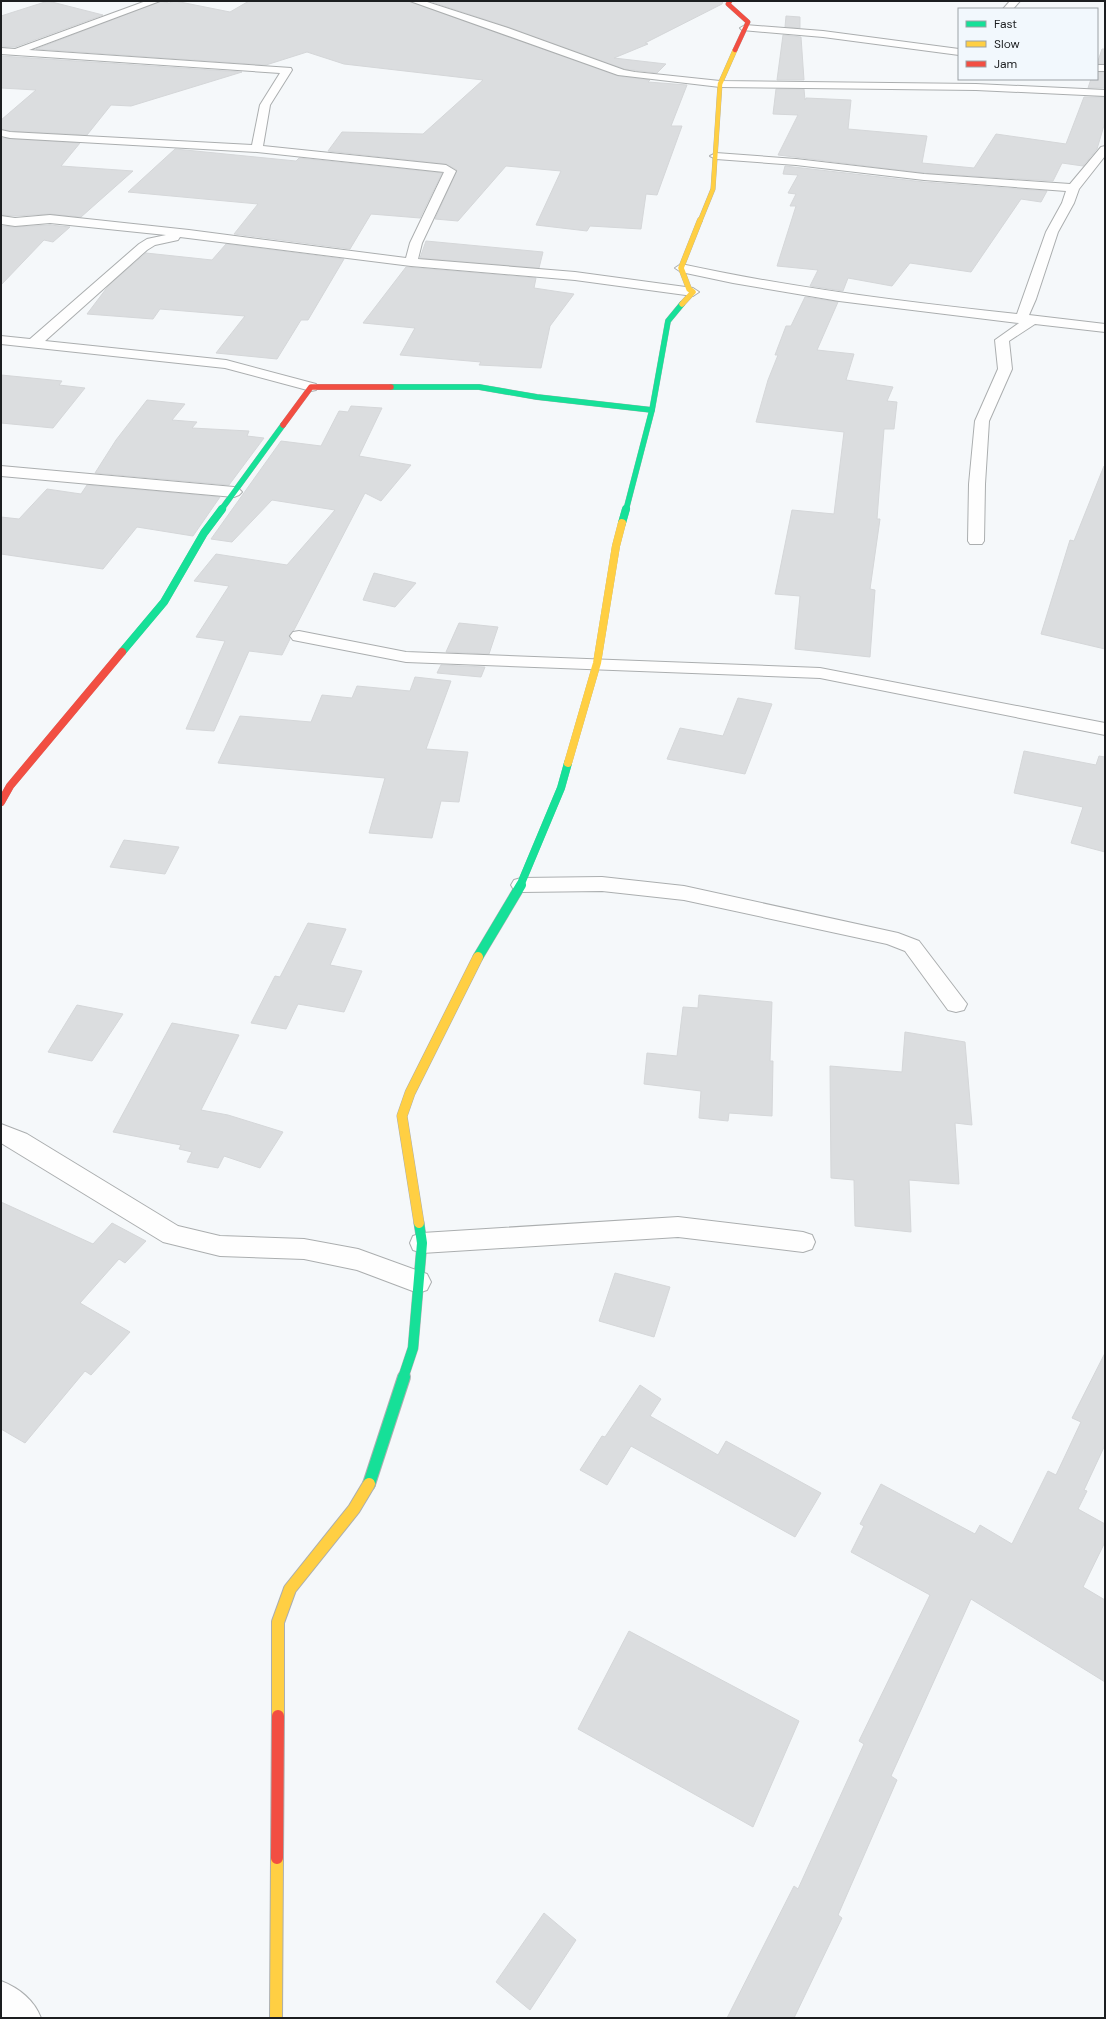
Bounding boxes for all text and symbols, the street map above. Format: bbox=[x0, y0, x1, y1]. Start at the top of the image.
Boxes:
legend bbox=[958, 8, 1098, 80]
text: Fast bbox=[994, 16, 1017, 32]
text: Slow bbox=[994, 36, 1020, 52]
text: Jam bbox=[994, 56, 1017, 72]

